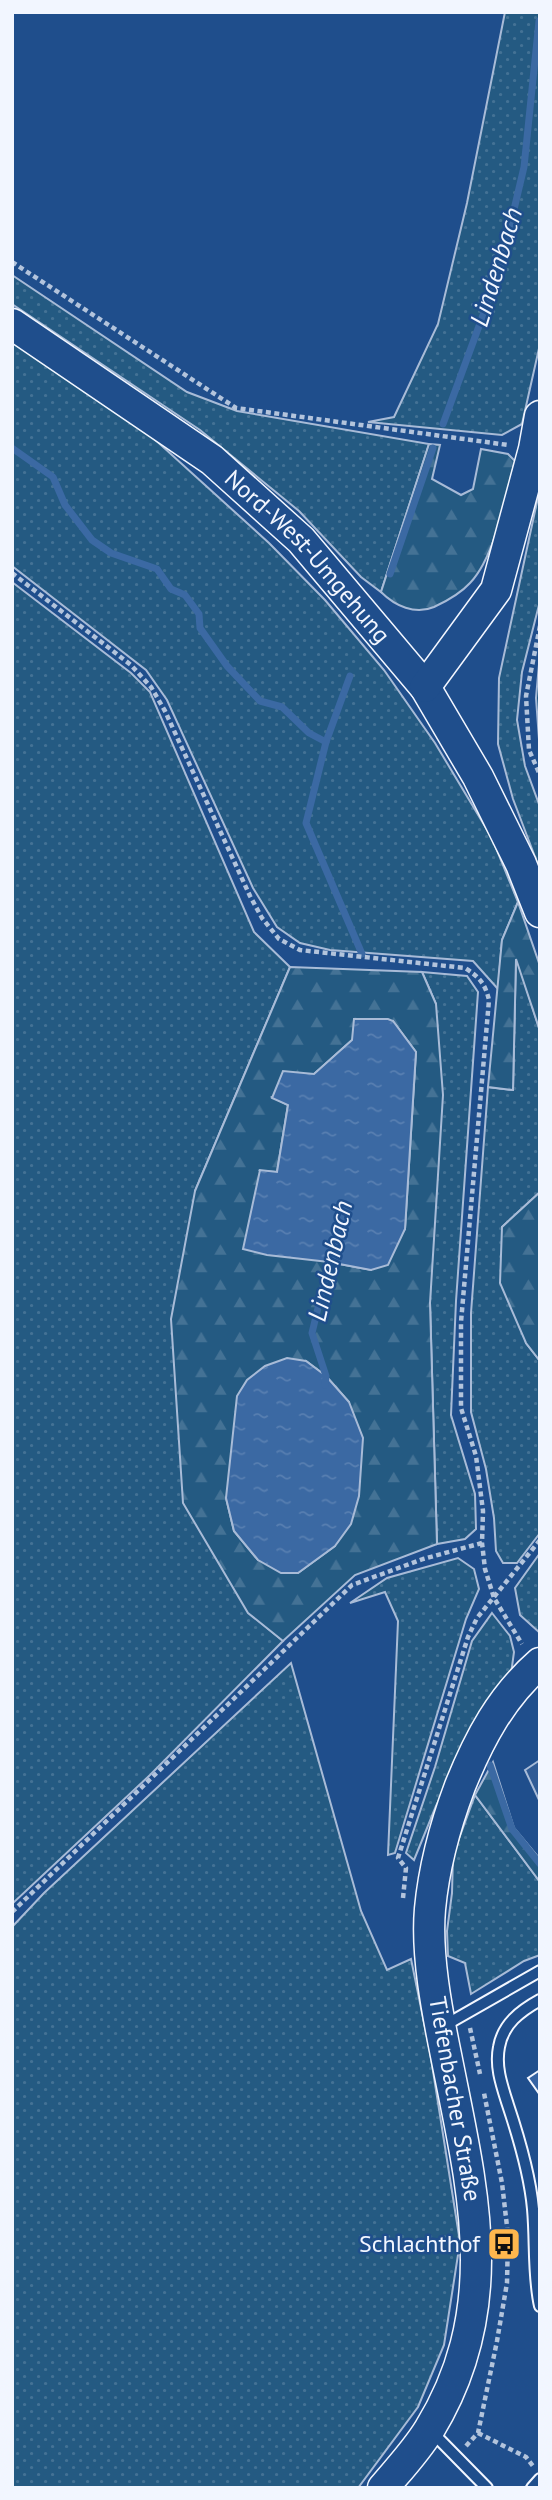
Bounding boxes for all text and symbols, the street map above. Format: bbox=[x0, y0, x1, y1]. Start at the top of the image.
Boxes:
water label: Lindenbach bbox=[462, 203, 529, 330]
street label: Nord-West-Umgehung bbox=[218, 463, 397, 650]
water label: Lindenbach bbox=[300, 1197, 359, 1324]
street label: Tiefenbacher Straße bbox=[422, 1994, 489, 2204]
bus stop icon: Schlachthof bbox=[485, 2225, 523, 2263]
place label: Schlachthof bbox=[359, 2228, 481, 2259]

